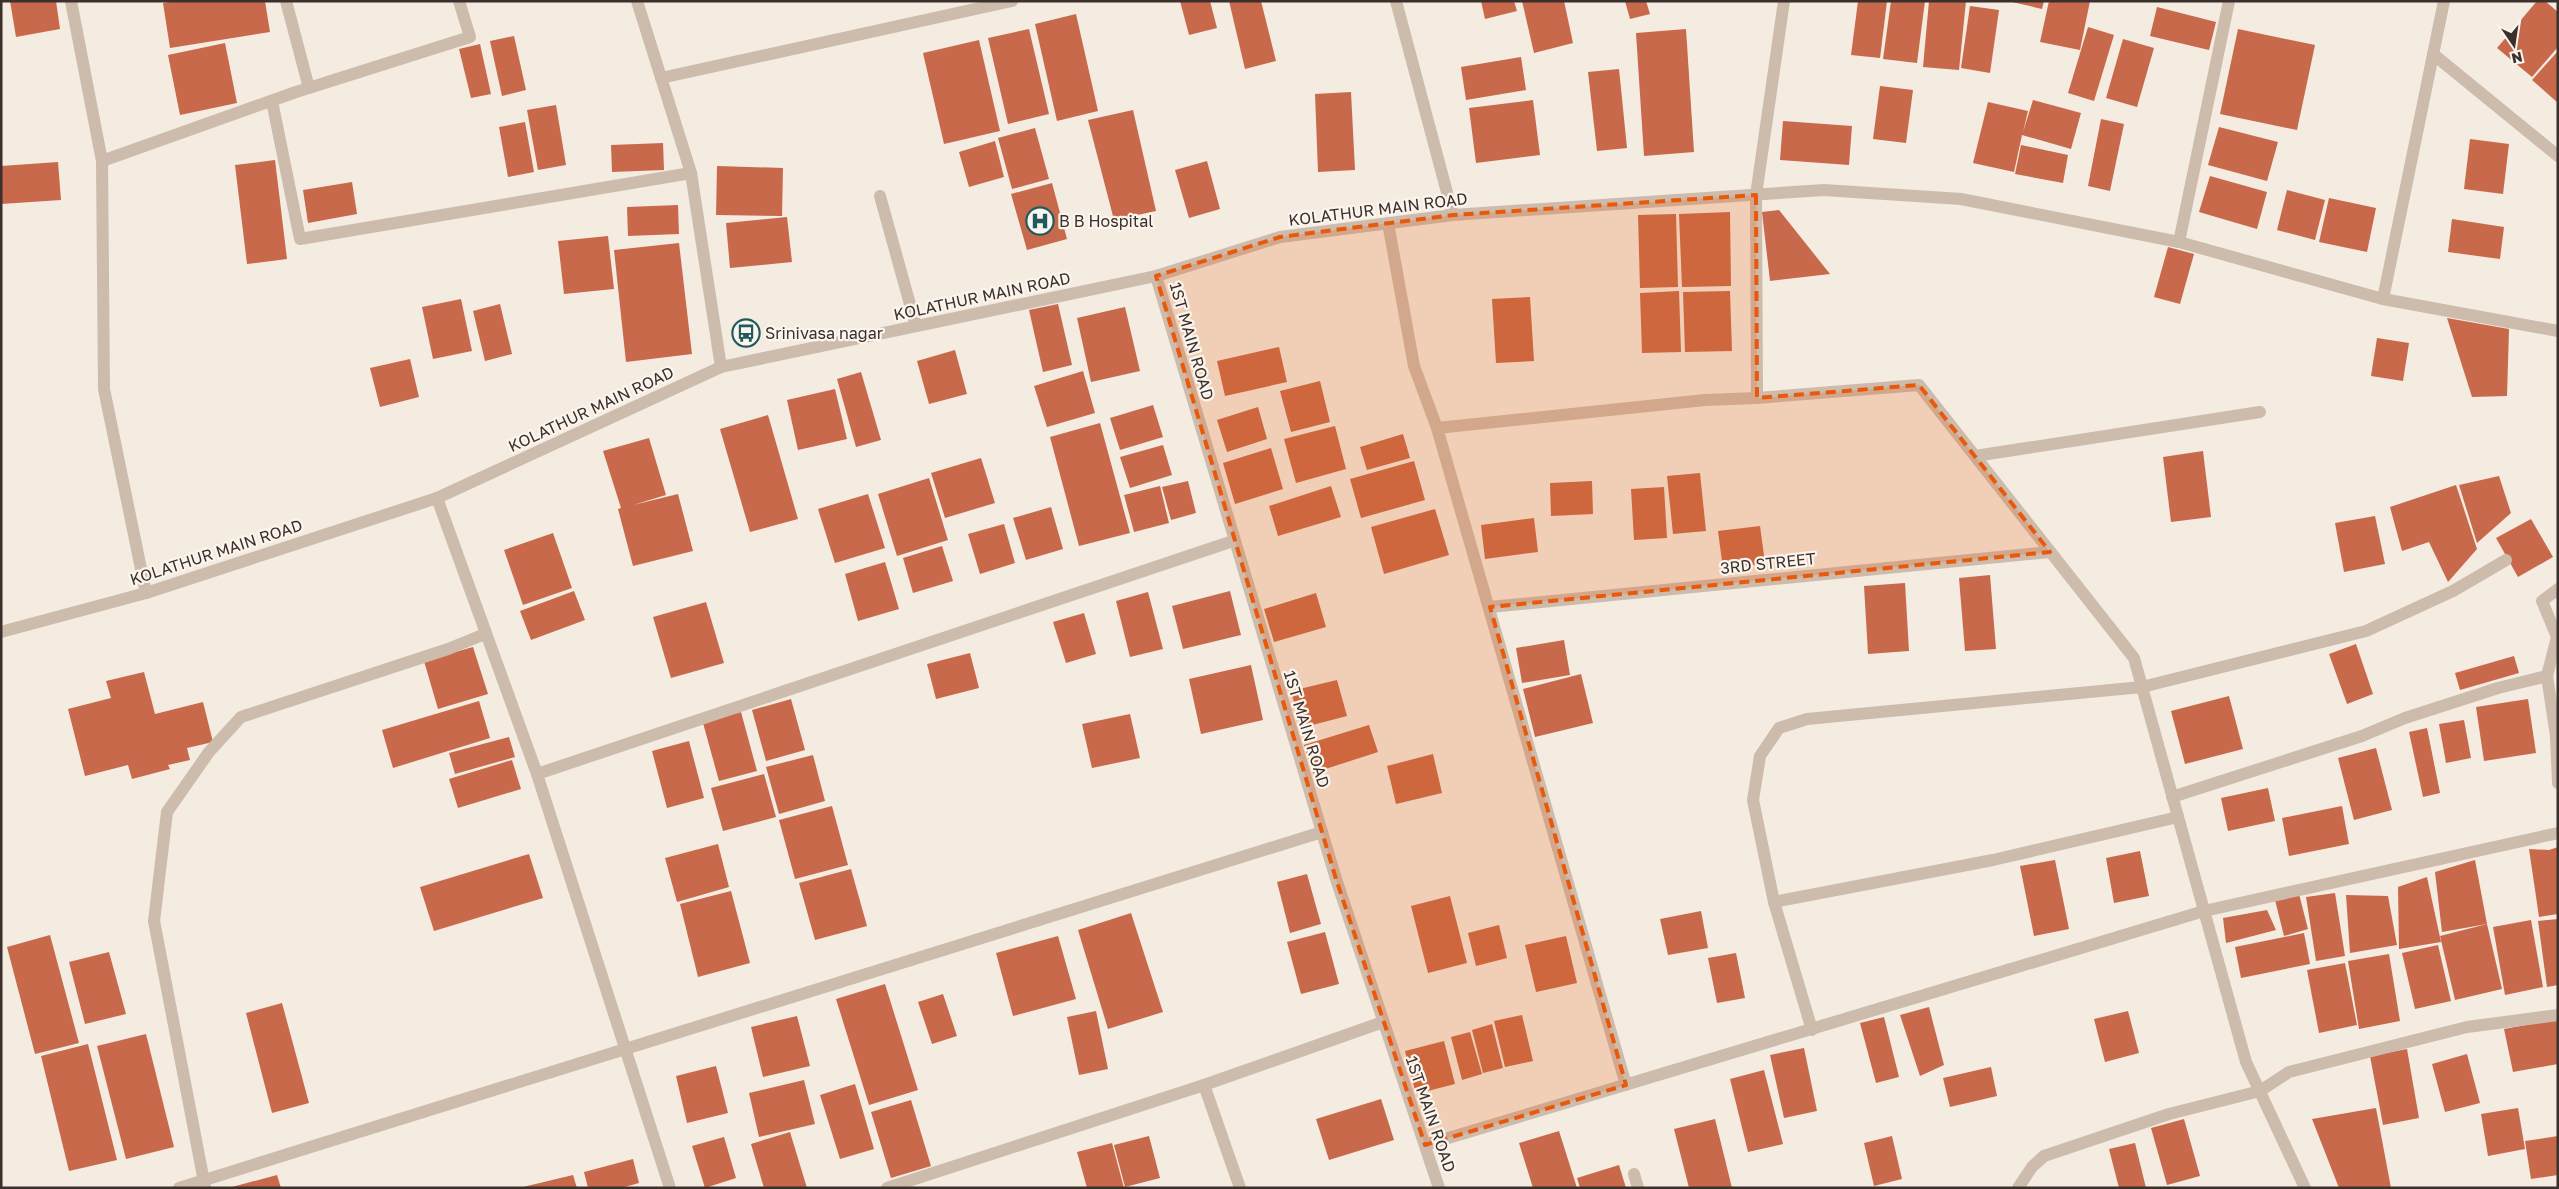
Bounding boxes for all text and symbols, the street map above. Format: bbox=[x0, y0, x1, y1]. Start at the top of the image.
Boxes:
north arrow bbox=[2489, 20, 2539, 70]
text: N bbox=[2510, 49, 2524, 68]
street label: KOLATHUR MAIN ROAD bbox=[1287, 188, 1469, 230]
hospital icon: B B Hospital bbox=[1025, 206, 1055, 236]
place label: B B Hospital bbox=[1059, 211, 1153, 231]
street label: KOLATHUR MAIN ROAD bbox=[892, 267, 1072, 325]
street label: 1ST MAIN ROAD bbox=[1166, 280, 1218, 402]
bus stop icon: Srinivasa nagar bbox=[731, 318, 761, 348]
place label: Srinivasa nagar bbox=[765, 323, 883, 343]
street label: KOLATHUR MAIN ROAD bbox=[505, 362, 677, 456]
street label: KOLATHUR MAIN ROAD bbox=[127, 515, 305, 589]
street label: 3RD STREET bbox=[1719, 548, 1817, 578]
street label: 1ST MAIN ROAD bbox=[1280, 668, 1334, 790]
street label: 1ST MAIN ROAD bbox=[1402, 1053, 1460, 1175]

